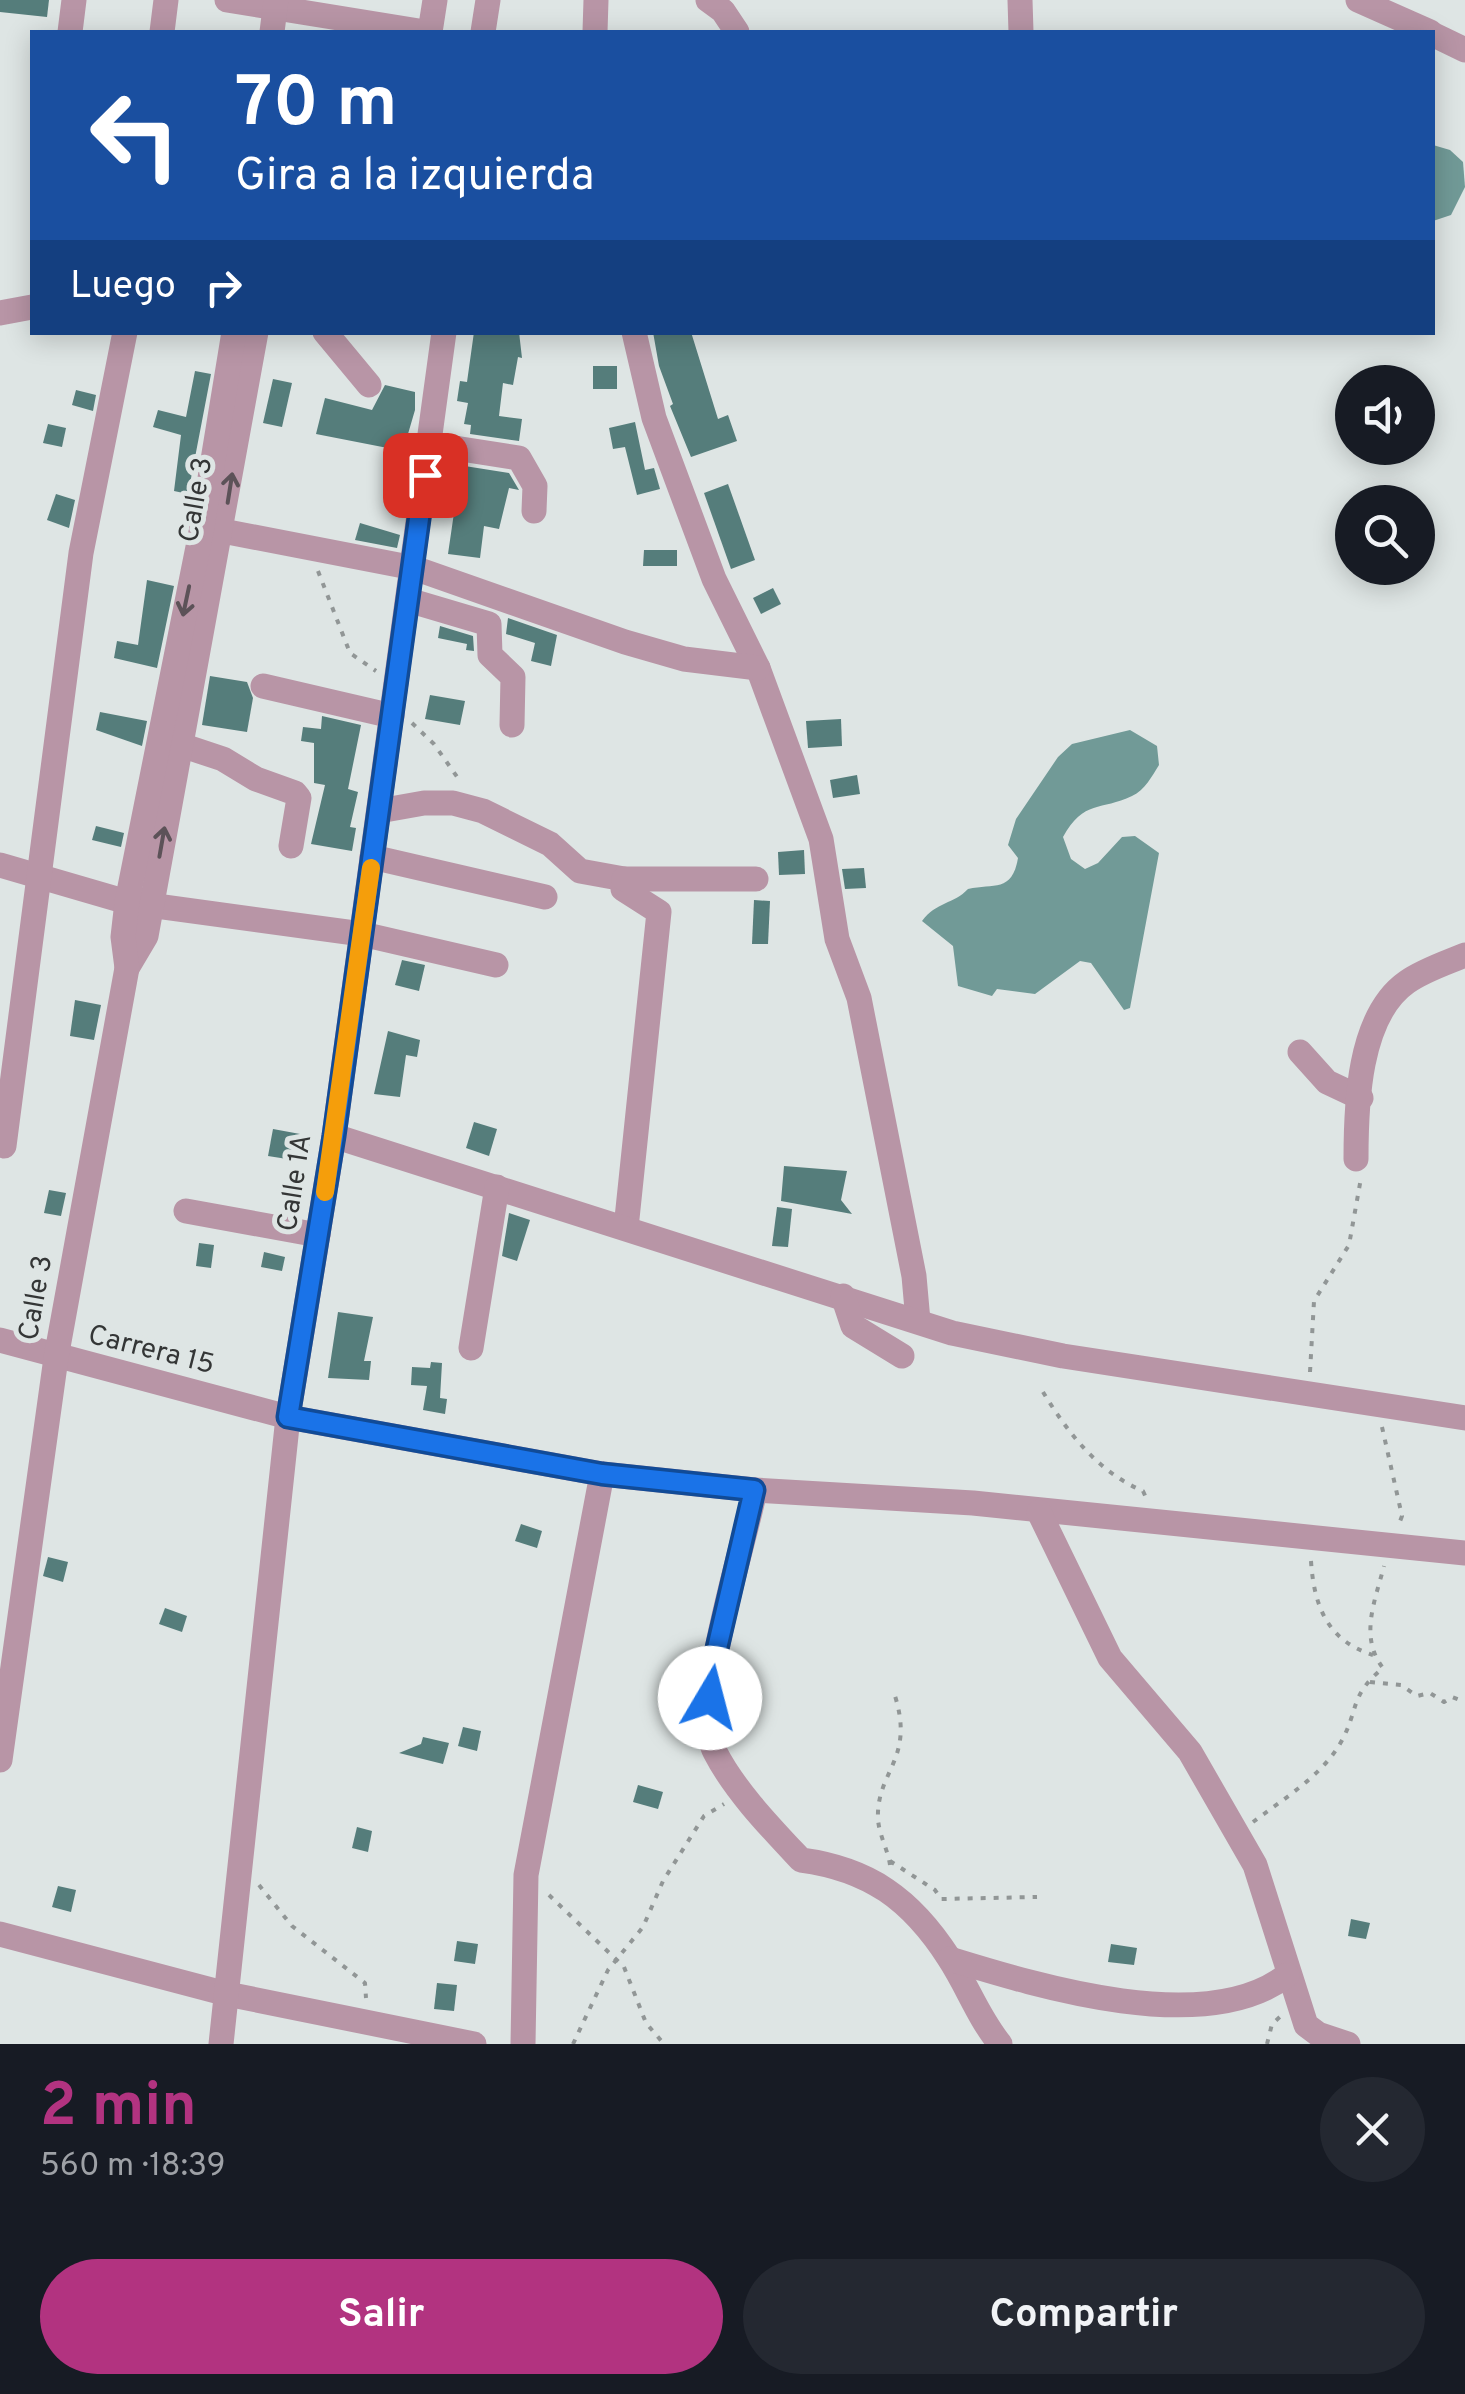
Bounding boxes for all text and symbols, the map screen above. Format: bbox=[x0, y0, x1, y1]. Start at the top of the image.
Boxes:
text: 70 m bbox=[235, 62, 398, 151]
icon: left bbox=[70, 70, 200, 200]
text: Gira a la izquierda bbox=[235, 149, 594, 206]
icon: right bbox=[196, 260, 251, 315]
text: Luego bbox=[70, 263, 176, 312]
map controls bbox=[1335, 365, 1435, 585]
button: sound bbox=[1335, 365, 1435, 465]
pin bbox=[383, 433, 468, 518]
icon: arrive bbox=[398, 448, 453, 503]
street label: Calle 3 bbox=[172, 455, 222, 545]
one-way arrow bbox=[221, 472, 240, 505]
button: search bbox=[1335, 485, 1435, 585]
one-way arrow bbox=[176, 584, 195, 616]
one-way arrow bbox=[153, 826, 172, 858]
street label: Calle 1A bbox=[271, 1132, 321, 1234]
street label: Calle 3 bbox=[12, 1253, 62, 1343]
street label: Carrera 15 bbox=[84, 1318, 218, 1384]
position arrow bbox=[658, 1646, 762, 1750]
text: 2 min bbox=[40, 2071, 197, 2147]
button: close bbox=[1320, 2077, 1425, 2182]
text: 560 m · 18:39 bbox=[40, 2147, 226, 2187]
button: Salir bbox=[40, 2259, 723, 2374]
button: Compartir bbox=[743, 2259, 1425, 2374]

